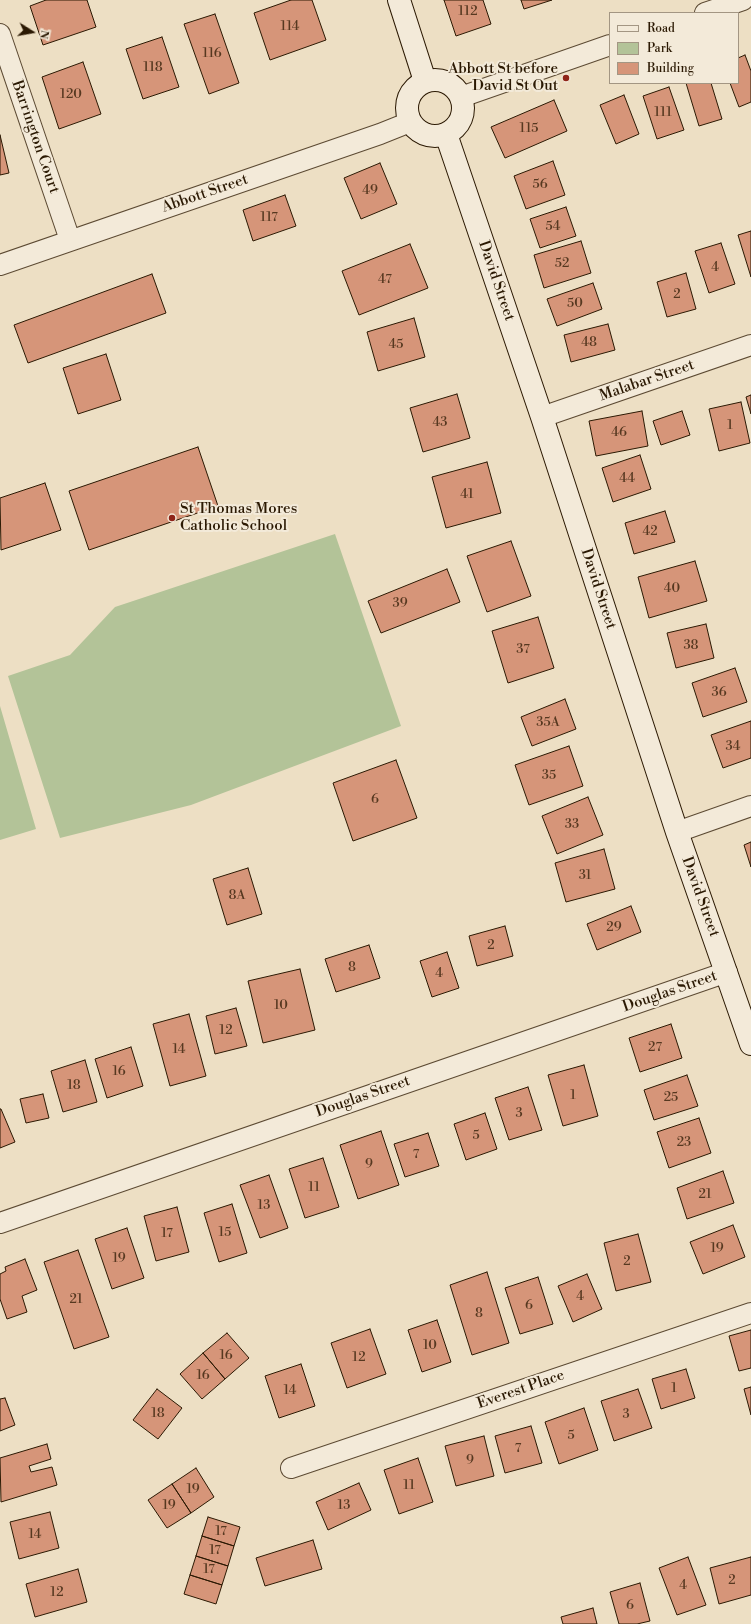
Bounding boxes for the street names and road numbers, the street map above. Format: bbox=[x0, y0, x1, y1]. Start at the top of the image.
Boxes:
street label: Barrington Court bbox=[7, 78, 63, 196]
street label: Abbott Street bbox=[160, 171, 250, 217]
street label: David Street bbox=[474, 238, 518, 324]
street label: Malabar Street bbox=[597, 356, 697, 406]
street label: David Street bbox=[576, 546, 620, 632]
street label: David Street bbox=[677, 855, 723, 939]
street label: Douglas Street bbox=[620, 967, 720, 1017]
street label: Douglas Street bbox=[313, 1072, 413, 1122]
street label: Everest Place bbox=[475, 1367, 567, 1413]

